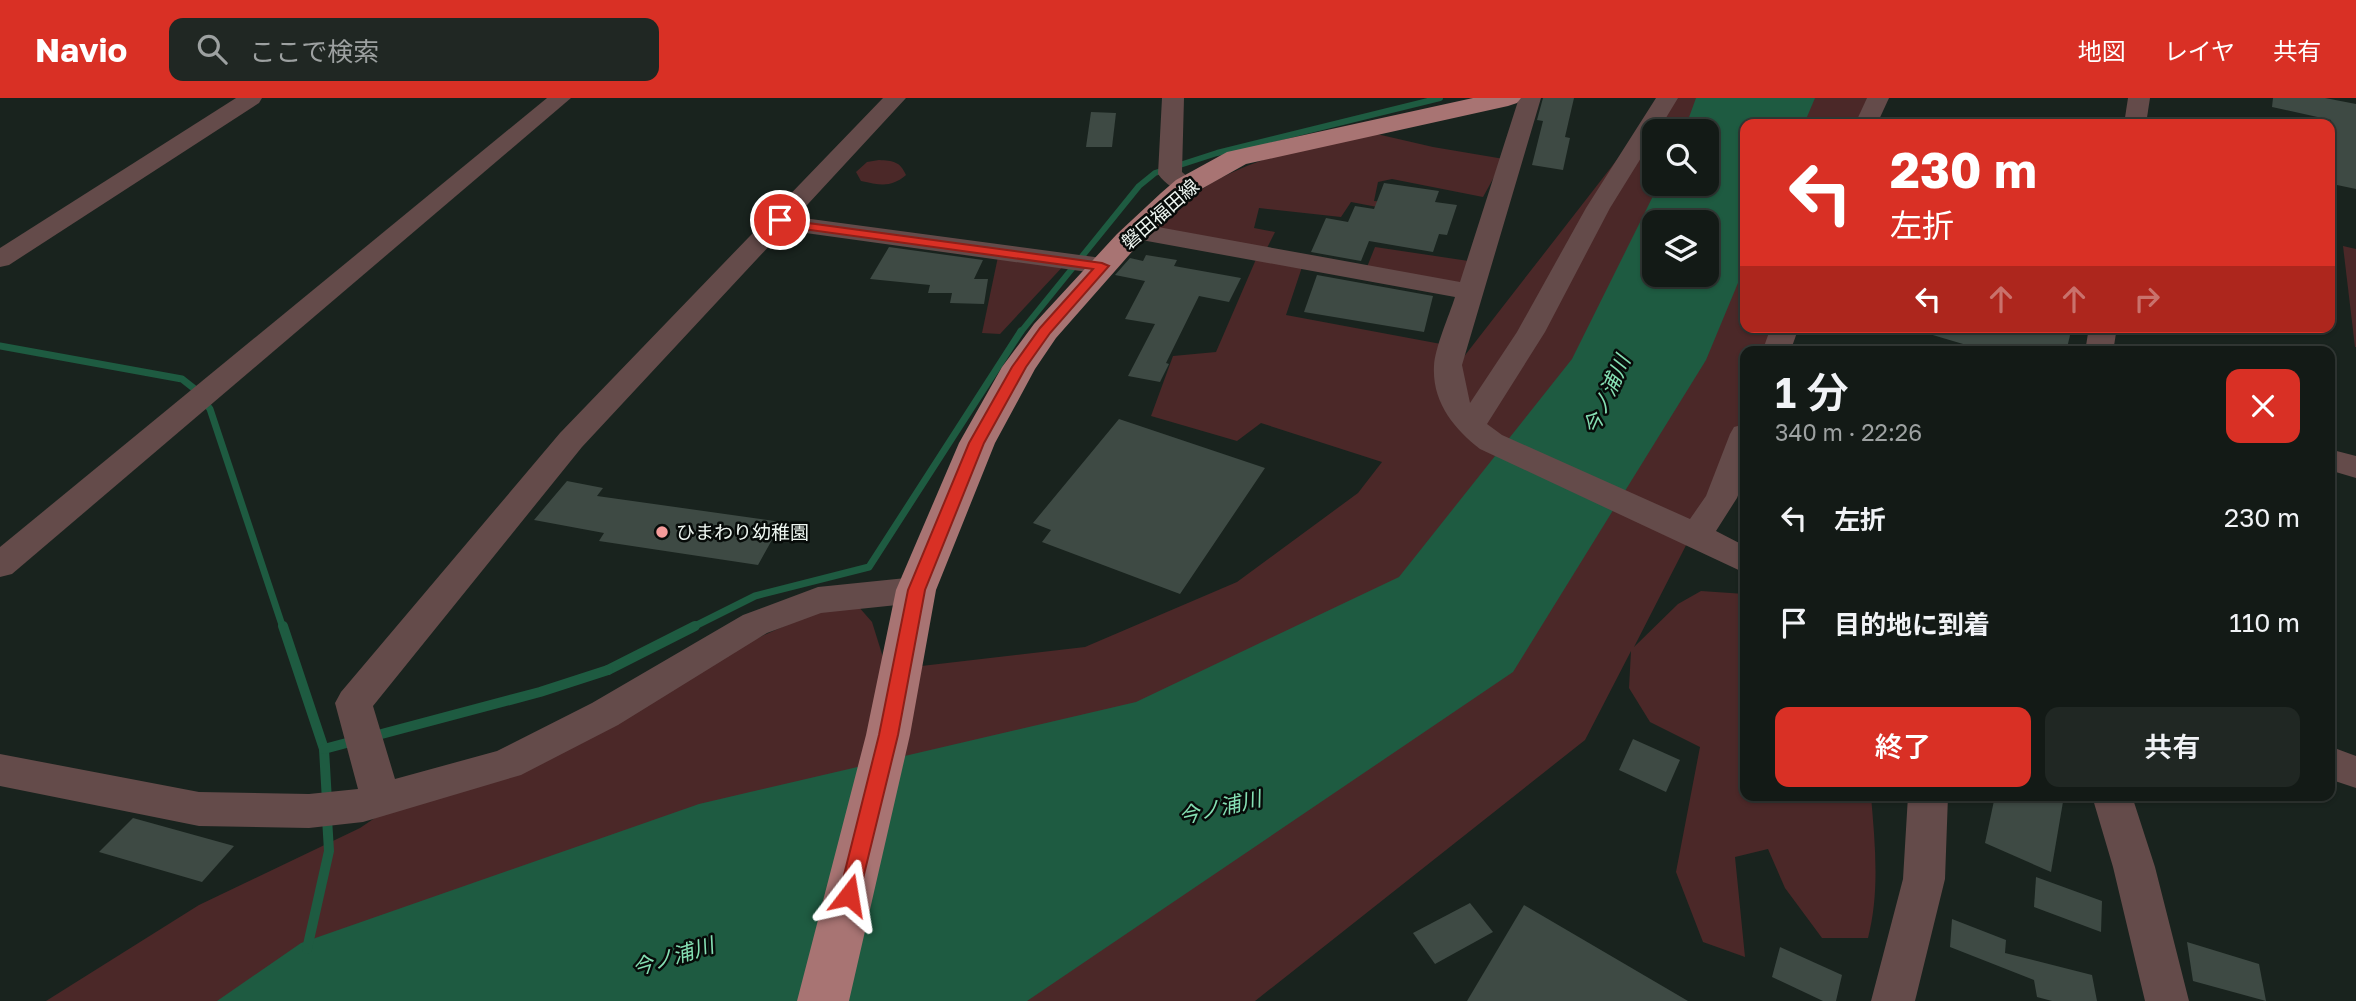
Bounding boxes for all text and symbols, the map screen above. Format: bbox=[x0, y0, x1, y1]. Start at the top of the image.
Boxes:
search box bbox=[169, 18, 659, 81]
text: Navio bbox=[35, 30, 127, 69]
icon: search bbox=[193, 30, 231, 68]
text: ここで検索 bbox=[249, 36, 379, 67]
text: 地図 bbox=[2078, 36, 2126, 65]
text: レイヤ bbox=[2164, 36, 2235, 65]
text: 共有 bbox=[2273, 36, 2321, 65]
map controls bbox=[1642, 119, 1719, 287]
button: search bbox=[1642, 119, 1719, 196]
text: 230 m bbox=[1890, 140, 2037, 199]
icon: left bbox=[1775, 147, 1866, 238]
street label: 磐田福田線 bbox=[1116, 174, 1203, 253]
pin bbox=[750, 190, 810, 250]
icon: arrive bbox=[761, 201, 799, 239]
text: 左折 bbox=[1890, 206, 1954, 244]
button: layers bbox=[1642, 210, 1719, 287]
icon: left bbox=[1909, 280, 1947, 318]
icon: ahead bbox=[1982, 280, 2020, 318]
icon: ahead bbox=[2055, 280, 2093, 318]
icon: right bbox=[2128, 280, 2166, 318]
water label: 今ノ浦川 bbox=[1577, 349, 1636, 438]
text: 1 分 bbox=[1775, 367, 1849, 417]
button: close bbox=[2226, 369, 2300, 443]
text: 340 m · 22:26 bbox=[1775, 418, 1922, 446]
icon: left bbox=[1775, 499, 1813, 537]
text: 230 m bbox=[2224, 502, 2300, 533]
text: 左折 bbox=[1834, 504, 1886, 535]
place label: ひまわり幼稚園 bbox=[676, 520, 809, 543]
marker: ひまわり幼稚園 bbox=[654, 524, 670, 540]
icon: arrive bbox=[1775, 604, 1813, 642]
text: 110 m bbox=[2229, 607, 2300, 638]
text: 目的地に到着 bbox=[1834, 609, 1990, 640]
button: 終了 bbox=[1775, 707, 2031, 787]
button: 共有 bbox=[2045, 707, 2300, 787]
water label: 今ノ浦川 bbox=[1176, 784, 1266, 829]
position arrow bbox=[812, 858, 886, 932]
water label: 今ノ浦川 bbox=[629, 931, 719, 981]

